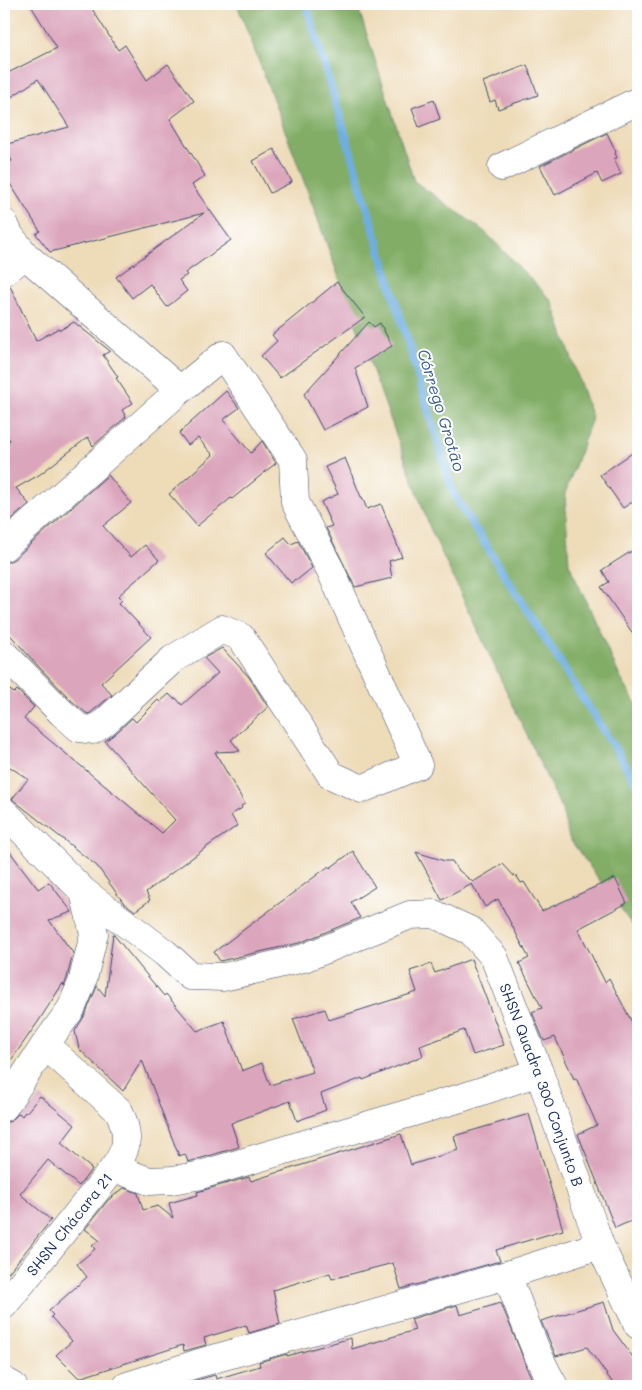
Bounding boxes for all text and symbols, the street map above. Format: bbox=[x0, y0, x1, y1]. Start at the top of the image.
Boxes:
water label: Córrego Grotão bbox=[413, 346, 471, 474]
street label: SHSN Quadra 300 Conjunto B bbox=[495, 980, 589, 1189]
street label: SHSN Chácara 21 bbox=[22, 1168, 117, 1280]

